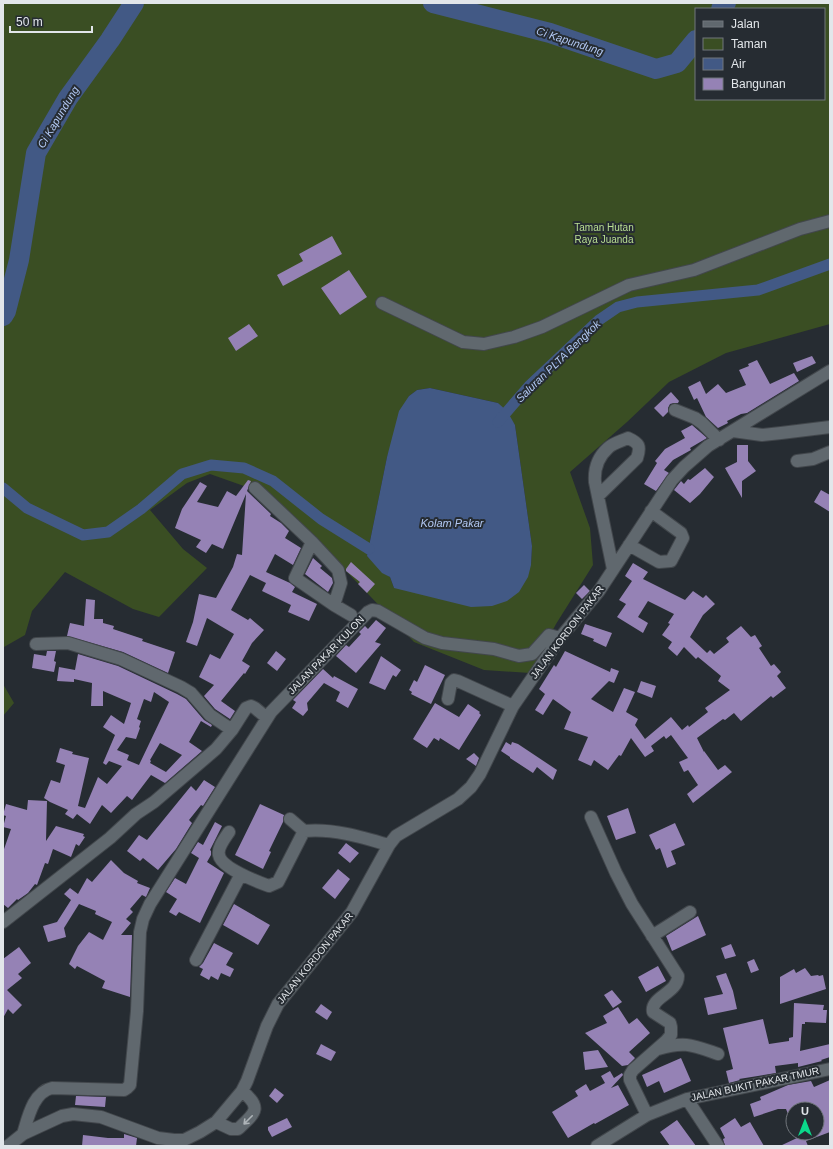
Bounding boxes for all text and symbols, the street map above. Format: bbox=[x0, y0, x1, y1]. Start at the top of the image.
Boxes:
scale bar bbox=[10, 8, 92, 34]
legend bbox=[695, 8, 825, 100]
text: 50 m bbox=[16, 15, 43, 29]
text: Jalan bbox=[731, 17, 760, 31]
water label: Ci Kapundung bbox=[535, 25, 606, 58]
text: Taman bbox=[731, 37, 767, 51]
text: Air bbox=[731, 57, 746, 71]
text: Bangunan bbox=[731, 77, 786, 91]
water label: Ci Kapundung bbox=[35, 83, 82, 150]
park label: Taman Hutan Raya Juanda bbox=[574, 222, 634, 245]
water label: Saluran PLTA Bengkok bbox=[513, 317, 603, 404]
water label: Kolam Pakar bbox=[421, 517, 485, 529]
street label: JALAN KORDON PAKAR bbox=[528, 583, 606, 681]
street label: JALAN PAKAR KULON bbox=[286, 614, 366, 696]
street label: JALAN KORDON PAKAR bbox=[275, 910, 355, 1006]
street label: JALAN BUKIT PAKAR TMUR bbox=[690, 1065, 820, 1103]
north arrow bbox=[785, 1101, 825, 1141]
text: U bbox=[801, 1105, 809, 1117]
one-way arrow bbox=[243, 1115, 252, 1125]

